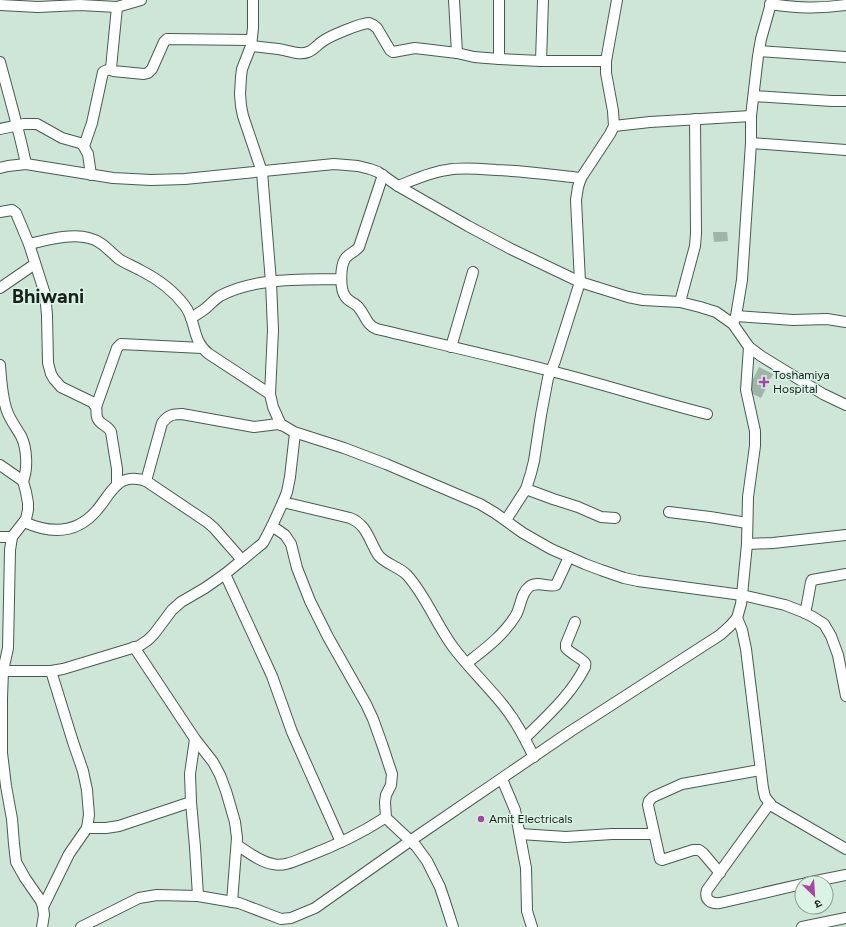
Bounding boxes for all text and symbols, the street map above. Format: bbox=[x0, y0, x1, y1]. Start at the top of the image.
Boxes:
district label: Bhiwani bbox=[12, 284, 84, 308]
place label: Toshamiya Hospital bbox=[773, 368, 830, 396]
marker: Toshamiya Hospital bbox=[758, 376, 770, 388]
place label: Amit Electricals bbox=[489, 812, 573, 826]
marker: Amit Electricals bbox=[476, 814, 486, 824]
north arrow bbox=[794, 875, 834, 915]
text: उ bbox=[812, 896, 824, 911]

